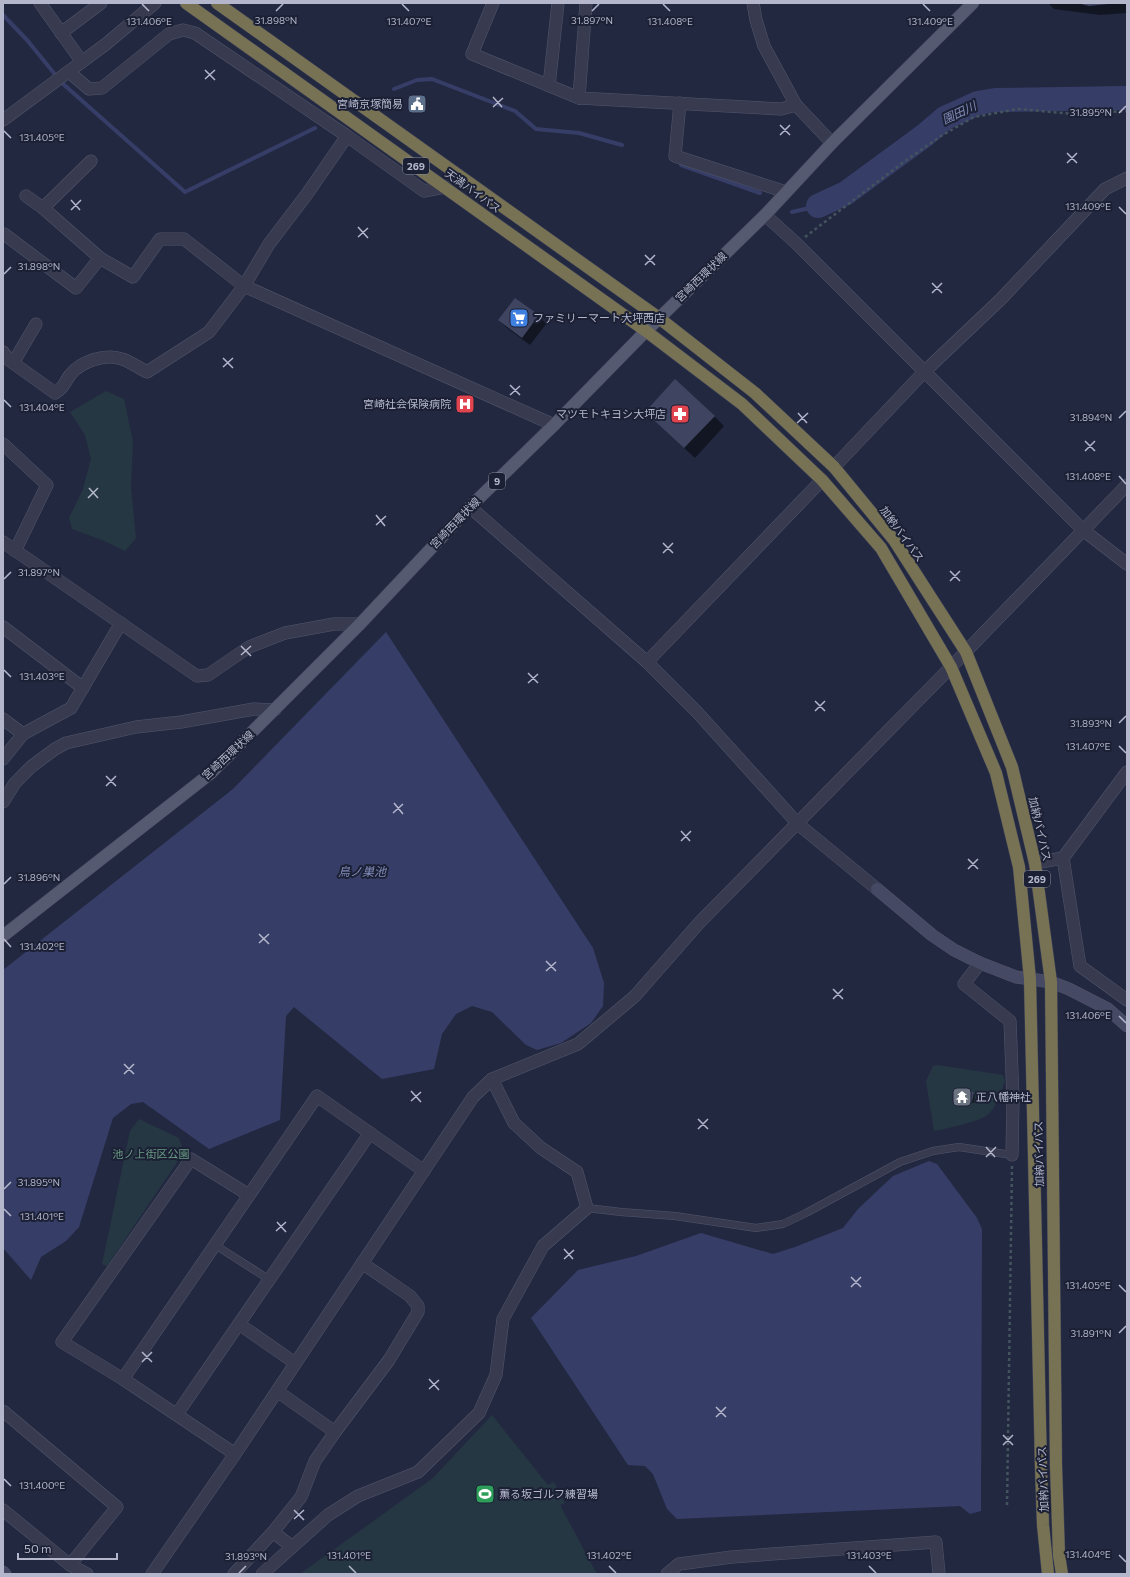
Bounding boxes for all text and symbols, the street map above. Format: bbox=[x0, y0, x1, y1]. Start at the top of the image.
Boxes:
text: 31.898°N bbox=[255, 14, 297, 26]
text: 31.897°N bbox=[571, 14, 613, 26]
text: 131.406°E bbox=[126, 15, 172, 27]
text: 131.407°E bbox=[387, 15, 432, 27]
text: 131.408°E bbox=[647, 15, 693, 27]
text: 131.409°E bbox=[907, 15, 953, 27]
public building icon: 宮崎京塚簡易 bbox=[406, 93, 428, 115]
place label: 宮崎京塚簡易 bbox=[337, 97, 403, 110]
water label: 園田川 bbox=[939, 97, 980, 126]
text: 31.895°N bbox=[1070, 106, 1112, 118]
text: 131.405°E bbox=[19, 131, 65, 143]
road number: 269 bbox=[403, 158, 429, 174]
street label: 天満バイパス bbox=[443, 166, 504, 215]
text: 131.409°E bbox=[1065, 200, 1111, 212]
street label: 宮崎西環状線 bbox=[672, 249, 729, 304]
text: 31.898°N bbox=[18, 260, 60, 272]
supermarket icon: ファミリーマート大坪西店 bbox=[508, 307, 530, 329]
place label: ファミリーマート大坪西店 bbox=[533, 311, 665, 324]
hospital icon: 宮崎社会保険病院 bbox=[454, 393, 476, 415]
place label: 宮崎社会保険病院 bbox=[363, 397, 451, 410]
text: 131.404°E bbox=[19, 401, 65, 413]
pharmacy icon: マツモトキヨシ大坪店 bbox=[669, 403, 691, 425]
place label: マツモトキヨシ大坪店 bbox=[556, 407, 666, 420]
text: 31.894°N bbox=[1070, 411, 1112, 423]
text: 131.408°E bbox=[1065, 470, 1111, 482]
road number: 9 bbox=[489, 473, 505, 489]
street label: 宮崎西環状線 bbox=[427, 494, 482, 551]
street label: 加納バイパス bbox=[878, 503, 927, 564]
text: 31.897°N bbox=[18, 566, 60, 578]
text: 131.403°E bbox=[19, 670, 65, 682]
text: 31.893°N bbox=[1070, 717, 1112, 729]
street label: 宮崎西環状線 bbox=[199, 727, 256, 782]
text: 131.407°E bbox=[1066, 740, 1111, 752]
street label: 加納バイパス bbox=[1027, 795, 1054, 862]
water label: 鳥ノ巣池 bbox=[338, 864, 387, 878]
text: 31.896°N bbox=[18, 871, 60, 883]
road number: 269 bbox=[1024, 871, 1050, 887]
text: 131.402°E bbox=[19, 940, 65, 952]
text: 131.406°E bbox=[1065, 1009, 1111, 1021]
temple icon: 正八幡神社 bbox=[951, 1086, 973, 1108]
place label: 正八幡神社 bbox=[976, 1090, 1031, 1103]
street label: 加納バイパス bbox=[1031, 1121, 1046, 1187]
park label: 池ノ上街区公園 bbox=[113, 1147, 190, 1160]
text: 31.895°N bbox=[18, 1176, 60, 1188]
text: 131.401°E bbox=[20, 1210, 64, 1222]
text: 131.405°E bbox=[1065, 1279, 1111, 1291]
text: 31.891°N bbox=[1071, 1327, 1111, 1339]
street label: 加納バイパス bbox=[1035, 1446, 1050, 1512]
text: 131.400°E bbox=[19, 1479, 65, 1491]
sports icon: 薫る坂ゴルフ練習場 bbox=[474, 1483, 496, 1505]
place label: 薫る坂ゴルフ練習場 bbox=[499, 1487, 598, 1500]
scale bar bbox=[18, 1535, 117, 1561]
text: 50 m bbox=[24, 1541, 52, 1555]
text: 131.404°E bbox=[1065, 1548, 1111, 1560]
text: 131.401°E bbox=[327, 1549, 371, 1561]
text: 131.402°E bbox=[586, 1549, 632, 1561]
text: 131.403°E bbox=[846, 1549, 892, 1561]
text: 31.893°N bbox=[225, 1550, 267, 1562]

